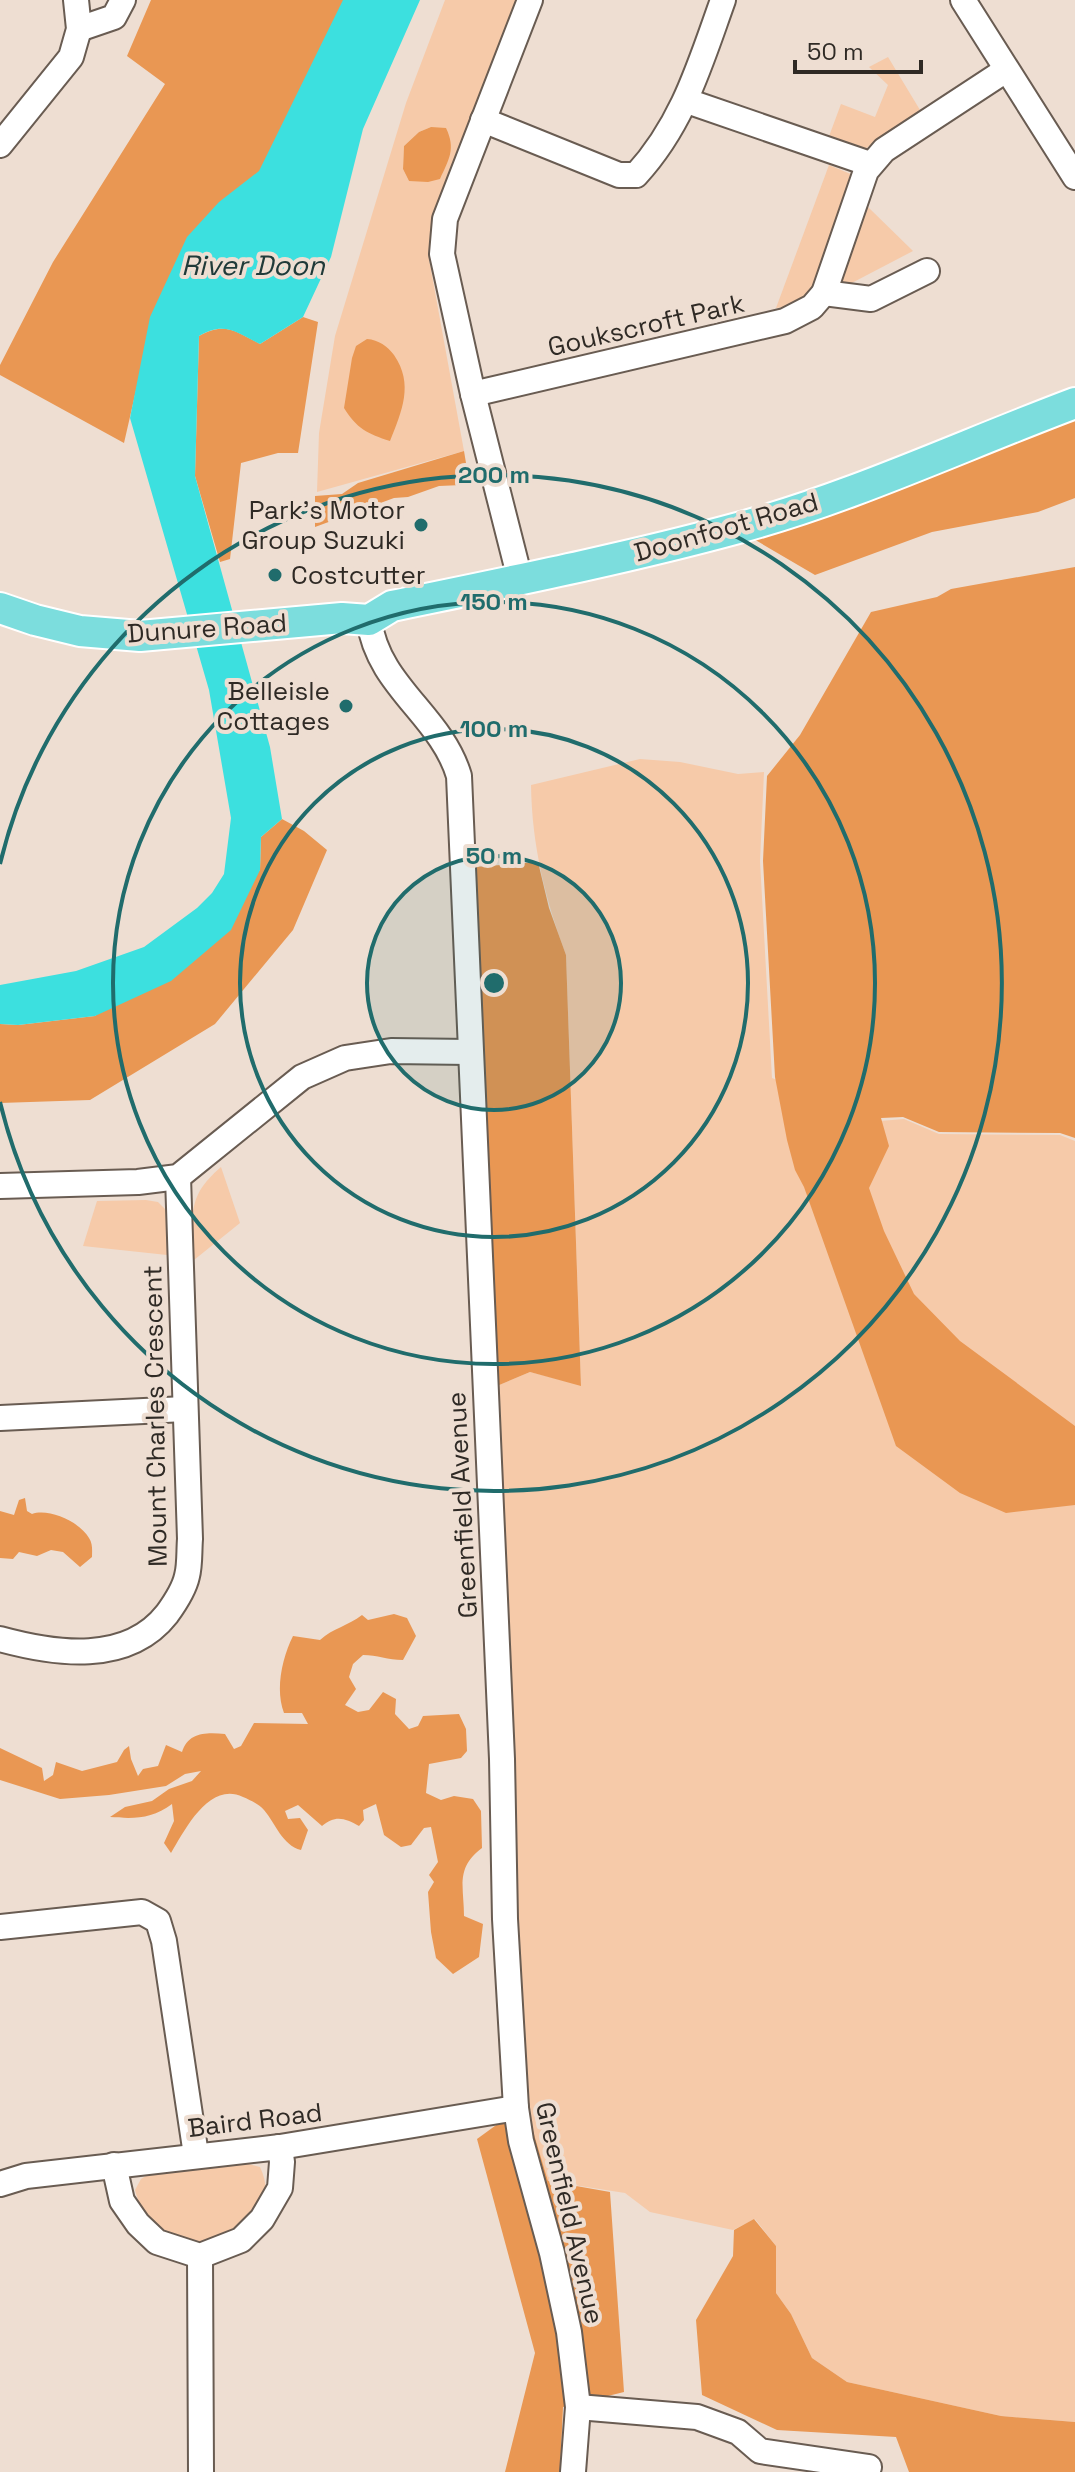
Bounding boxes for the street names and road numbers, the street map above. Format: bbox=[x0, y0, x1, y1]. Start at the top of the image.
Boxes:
street label: Goukscroft Park bbox=[544, 286, 748, 364]
street label: Doonfoot Road bbox=[630, 484, 822, 570]
street label: Dunure Road bbox=[126, 605, 288, 651]
street label: Mount Charles Crescent bbox=[135, 1265, 175, 1567]
street label: Greenfield Avenue bbox=[439, 1391, 485, 1619]
street label: Baird Road bbox=[186, 2095, 324, 2145]
street label: Greenfield Avenue bbox=[528, 2099, 612, 2327]

